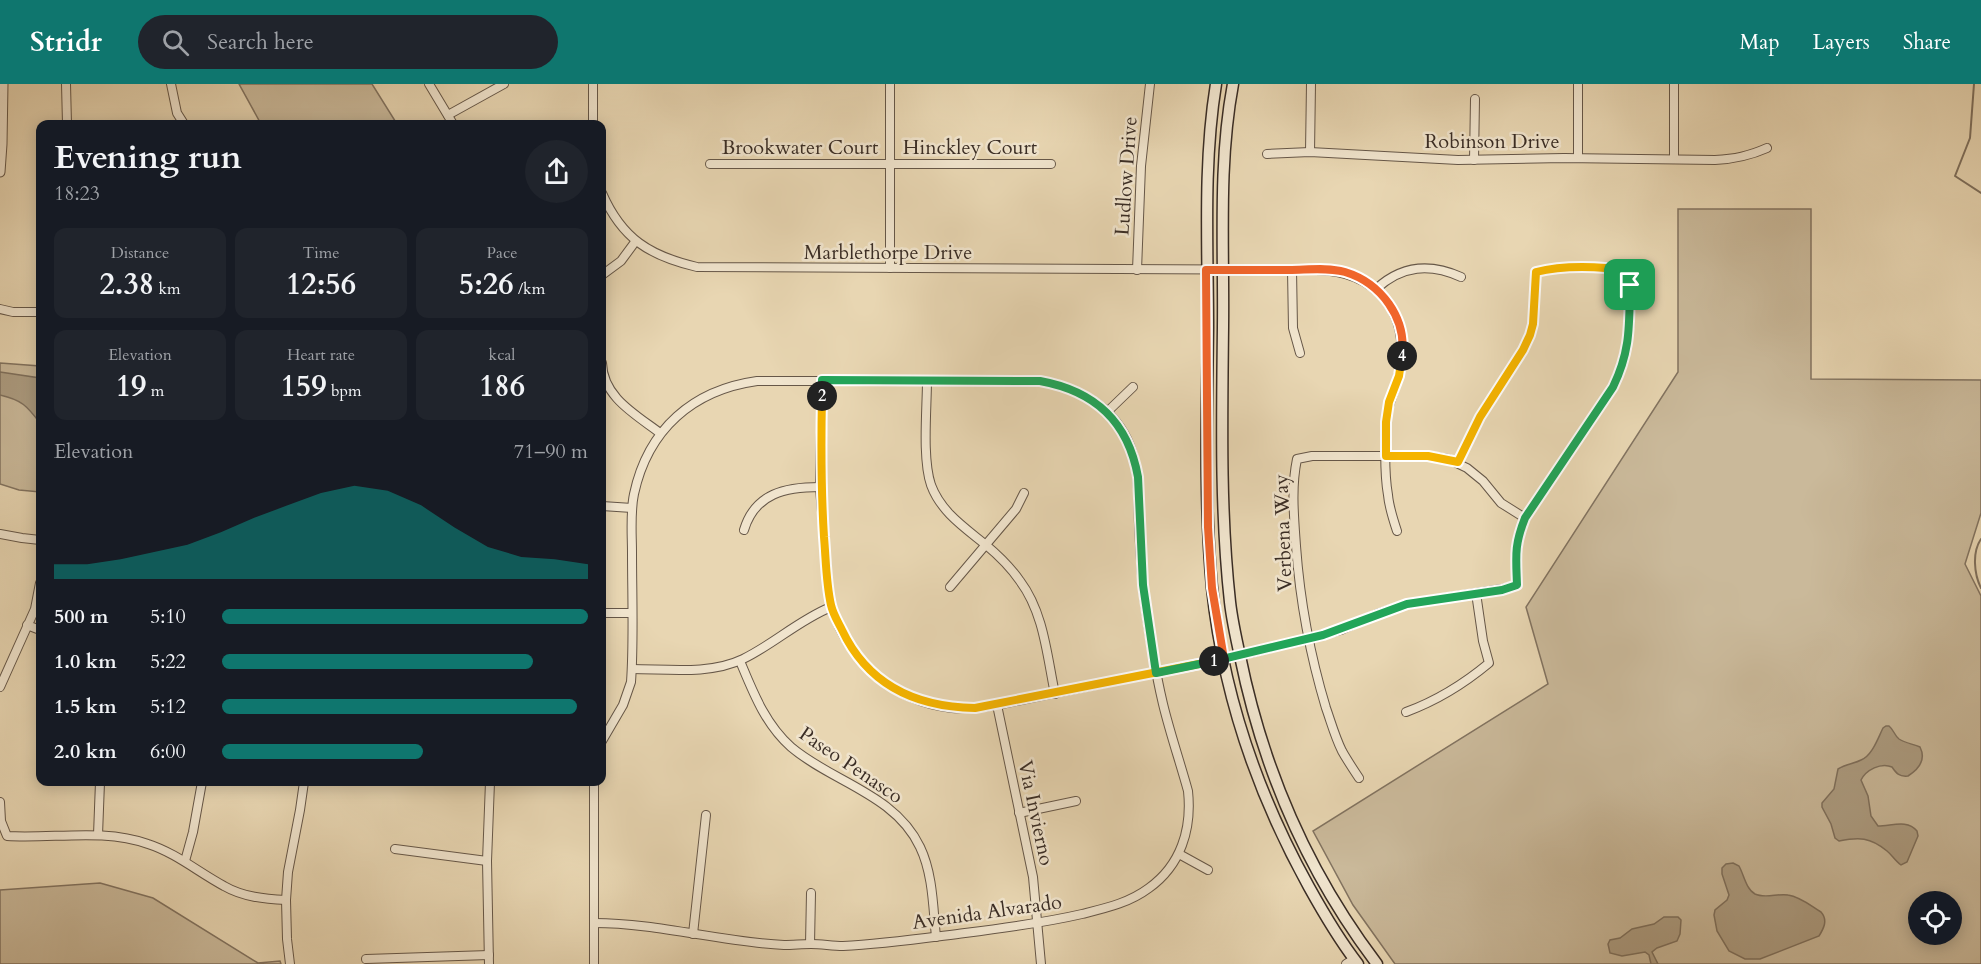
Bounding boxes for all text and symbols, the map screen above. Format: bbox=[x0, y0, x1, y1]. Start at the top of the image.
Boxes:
search box bbox=[138, 15, 558, 69]
text: Stridr bbox=[30, 23, 102, 61]
icon: search bbox=[159, 26, 192, 59]
text: Search here bbox=[207, 27, 314, 57]
text: Map bbox=[1740, 28, 1780, 57]
text: Layers bbox=[1813, 28, 1870, 57]
text: Share bbox=[1903, 28, 1951, 57]
street label: Ludlow Drive bbox=[1108, 116, 1144, 236]
street label: Robinson Drive bbox=[1425, 128, 1560, 155]
street label: Brookwater Court bbox=[722, 134, 879, 161]
street label: Hinckley Court bbox=[903, 134, 1038, 161]
text: Evening run bbox=[54, 135, 242, 180]
button: share bbox=[525, 140, 588, 203]
text: 18:23 bbox=[54, 180, 100, 207]
street label: Marblethorpe Drive bbox=[804, 239, 972, 266]
text: Distance bbox=[111, 242, 169, 264]
text: Time bbox=[302, 242, 340, 264]
text: Pace bbox=[487, 242, 517, 264]
pin bbox=[1604, 259, 1655, 310]
text: 2.38 bbox=[99, 264, 154, 305]
text: 12:56 bbox=[286, 264, 356, 305]
text: 5:26 bbox=[459, 264, 514, 305]
icon: arrive bbox=[1613, 268, 1646, 301]
text: km bbox=[154, 278, 181, 300]
text: /km bbox=[514, 278, 545, 300]
pin: 4 bbox=[1387, 341, 1417, 371]
text: Elevation bbox=[108, 344, 172, 366]
text: Heart rate bbox=[287, 344, 355, 366]
text: kcal bbox=[489, 344, 515, 366]
text: 4 bbox=[1398, 345, 1406, 367]
text: 19 bbox=[116, 366, 146, 407]
text: 159 bbox=[280, 366, 327, 407]
text: 186 bbox=[479, 366, 525, 407]
text: m bbox=[146, 380, 164, 402]
text: bpm bbox=[327, 380, 362, 402]
pin: 2 bbox=[807, 381, 837, 411]
text: 2 bbox=[818, 385, 826, 407]
text: Elevation bbox=[54, 438, 133, 465]
text: 71–90 m bbox=[514, 438, 588, 465]
street label: Verbena Way bbox=[1267, 473, 1299, 592]
text: 500 m bbox=[54, 603, 109, 630]
text: 5:10 bbox=[150, 603, 186, 630]
pin: 1 bbox=[1199, 646, 1229, 676]
text: 1.0 km bbox=[54, 648, 117, 675]
text: 5:22 bbox=[150, 648, 186, 675]
text: 1 bbox=[1210, 650, 1218, 672]
text: 1.5 km bbox=[54, 693, 117, 720]
text: 5:12 bbox=[150, 693, 186, 720]
street label: Paseo Penasco bbox=[794, 720, 908, 810]
text: 2.0 km bbox=[54, 738, 117, 765]
text: 6:00 bbox=[150, 738, 186, 765]
street label: Via Invierno bbox=[1012, 758, 1060, 868]
street label: Avenida Alvarado bbox=[911, 888, 1064, 936]
map controls bbox=[1908, 891, 1962, 945]
button: locate bbox=[1908, 891, 1962, 945]

